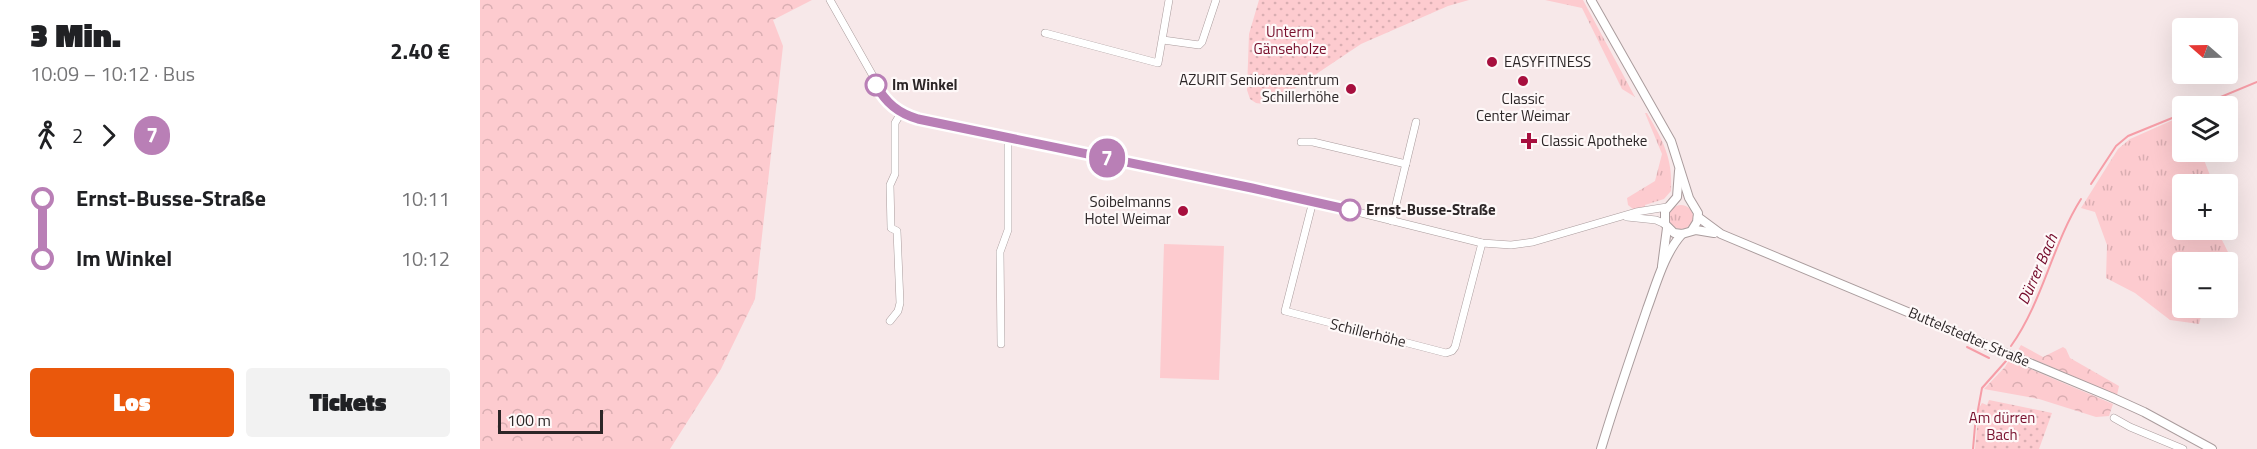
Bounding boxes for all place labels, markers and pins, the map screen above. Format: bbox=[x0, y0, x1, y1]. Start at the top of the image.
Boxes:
place label: EASYFITNESS bbox=[1504, 50, 1591, 73]
marker: EASYFITNESS bbox=[1485, 55, 1499, 69]
place label: AZURIT Seniorenzentrum Schillerhöhe bbox=[1179, 68, 1339, 108]
place label: Im Winkel bbox=[892, 73, 958, 96]
marker: Im Winkel bbox=[865, 74, 887, 96]
marker: Classic Center Weimar bbox=[1516, 74, 1530, 88]
marker: AZURIT Seniorenzentrum Schillerhöhe bbox=[1344, 82, 1358, 96]
place label: Classic Center Weimar bbox=[1476, 87, 1570, 127]
place label: Classic Apotheke bbox=[1541, 129, 1647, 152]
marker: Classic Apotheke bbox=[1522, 134, 1536, 148]
place label: Soibelmanns Hotel Weimar bbox=[1084, 190, 1171, 230]
place label: Ernst-Busse-Straße bbox=[1366, 198, 1496, 221]
marker: Ernst-Busse-Straße bbox=[1339, 199, 1361, 221]
marker: Soibelmanns Hotel Weimar bbox=[1176, 204, 1190, 218]

